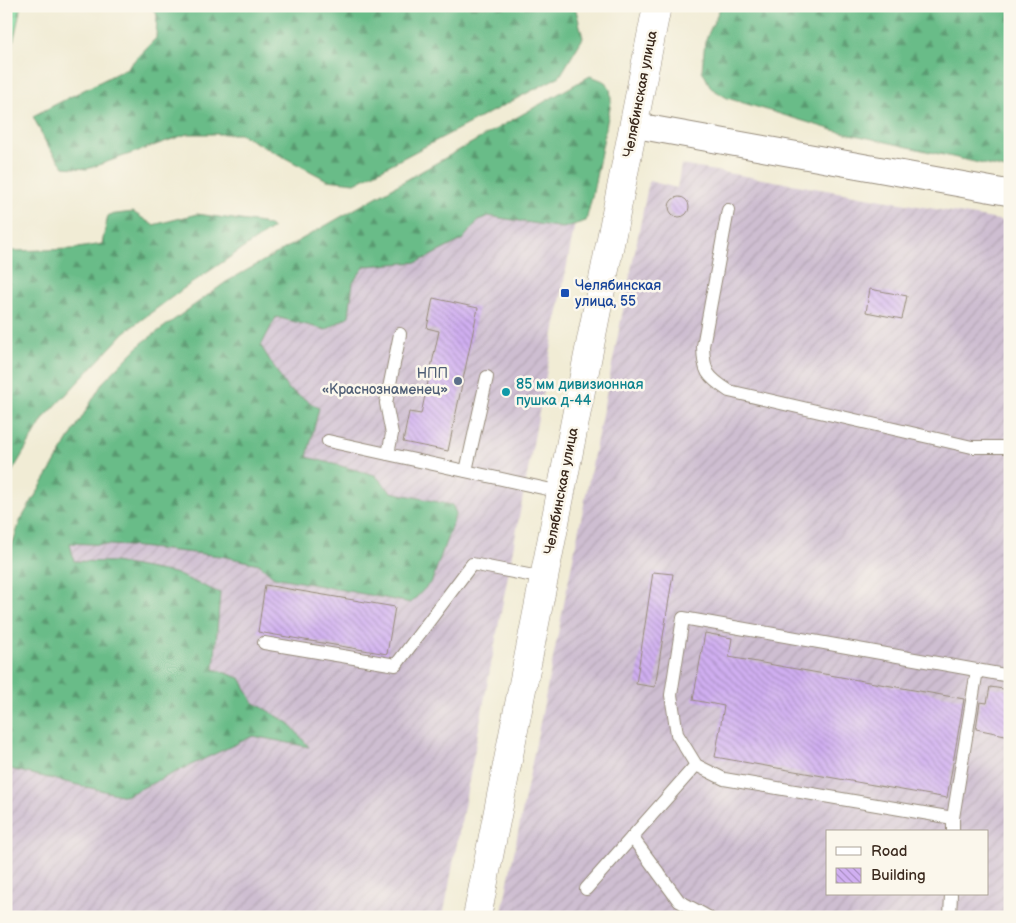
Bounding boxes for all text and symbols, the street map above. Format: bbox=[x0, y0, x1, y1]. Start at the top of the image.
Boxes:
street label: Челябинская улица bbox=[619, 28, 661, 159]
place label: Челябинская улица, 55 bbox=[575, 277, 662, 310]
marker: Челябинская улица, 55 bbox=[559, 287, 571, 299]
place label: НПП «Краснознаменец» bbox=[322, 365, 448, 398]
marker: НПП «Краснознаменец» bbox=[452, 375, 464, 387]
place label: 85 мм дивизионная пушка д-44 bbox=[516, 376, 644, 409]
marker: 85 мм дивизионная пушка д-44 bbox=[500, 386, 512, 398]
street label: Челябинская улица bbox=[540, 425, 582, 556]
legend bbox=[826, 830, 988, 896]
text: Road bbox=[871, 842, 907, 861]
text: Building bbox=[871, 866, 926, 885]

